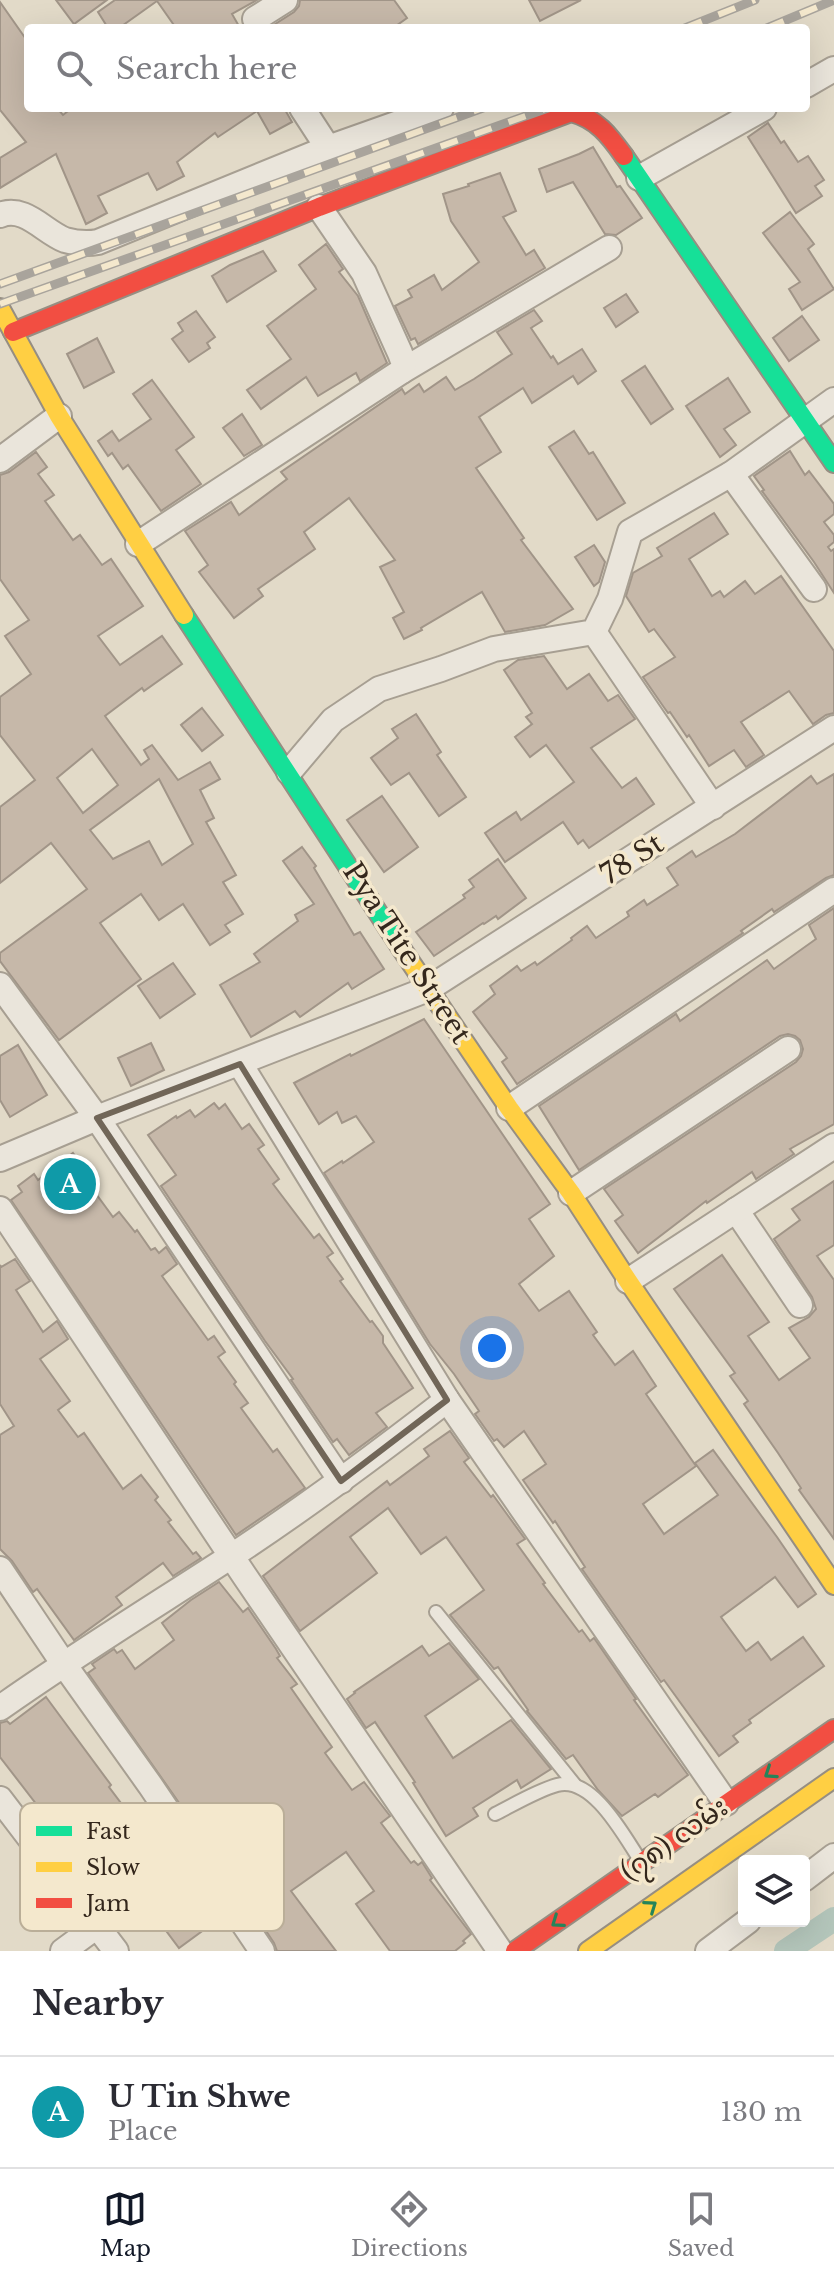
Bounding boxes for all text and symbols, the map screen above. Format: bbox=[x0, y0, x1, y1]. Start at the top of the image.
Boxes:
search box bbox=[24, 24, 810, 112]
icon: search bbox=[52, 46, 96, 90]
text: Search here bbox=[116, 50, 297, 87]
street label: 78 St bbox=[594, 826, 670, 892]
street label: Pya Tite Street bbox=[335, 856, 479, 1051]
pin: A bbox=[44, 1154, 96, 1214]
your location bbox=[472, 1328, 512, 1368]
one-way arrow bbox=[764, 1763, 778, 1778]
street label: (၇၈) လမ်း bbox=[613, 1789, 737, 1893]
legend bbox=[20, 1803, 284, 1931]
text: Fast bbox=[86, 1818, 131, 1845]
text: Slow bbox=[86, 1854, 140, 1881]
map controls bbox=[738, 1855, 810, 1927]
button: layers bbox=[738, 1855, 810, 1927]
text: Jam bbox=[83, 1890, 130, 1917]
one-way arrow bbox=[643, 1901, 657, 1916]
one-way arrow bbox=[551, 1912, 565, 1927]
text: Nearby bbox=[32, 1982, 164, 2024]
text: U Tin Shwe bbox=[108, 2078, 291, 2115]
text: A bbox=[47, 2096, 69, 2128]
text: 130 m bbox=[720, 2096, 802, 2128]
text: Place bbox=[108, 2115, 178, 2147]
tab: Map bbox=[100, 2187, 151, 2262]
tab: Directions bbox=[351, 2187, 468, 2262]
tab: Saved bbox=[668, 2187, 734, 2262]

